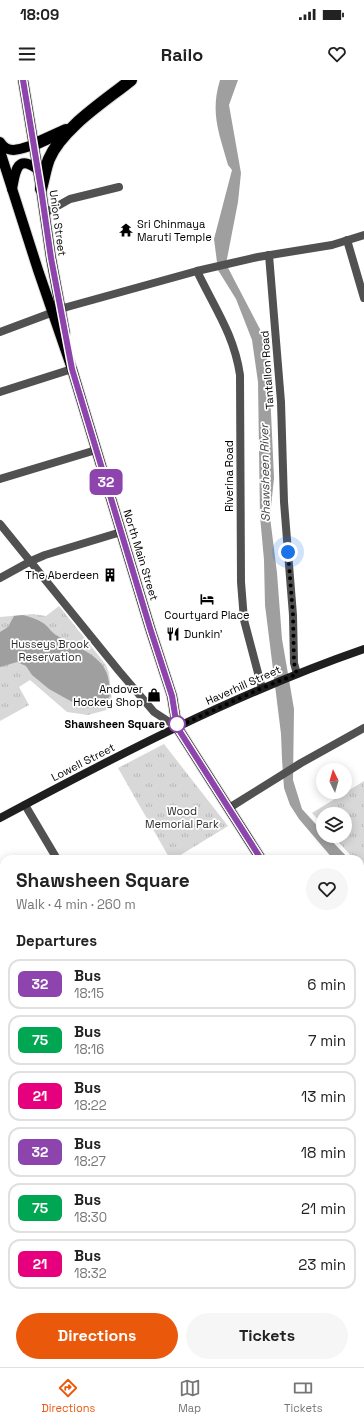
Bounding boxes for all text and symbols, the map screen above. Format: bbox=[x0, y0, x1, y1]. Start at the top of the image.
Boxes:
text: 18:09 bbox=[20, 5, 59, 24]
icon: menu bbox=[16, 43, 38, 65]
text: Railo bbox=[161, 43, 203, 66]
icon: heart bbox=[326, 43, 348, 65]
street label: Union Street bbox=[46, 189, 70, 257]
place label: Sri Chinmaya Maruti Temple bbox=[137, 217, 212, 244]
temple icon: Sri Chinmaya Maruti Temple bbox=[118, 222, 134, 238]
street label: Tantallon Road bbox=[257, 330, 277, 410]
water label: Shawsheen River bbox=[256, 423, 274, 522]
street label: Riverina Road bbox=[222, 440, 236, 512]
line badge: 32 bbox=[88, 469, 124, 495]
text: 32 bbox=[98, 473, 114, 491]
street label: North Main Street bbox=[120, 508, 162, 602]
your location bbox=[278, 542, 298, 562]
building icon: The Aberdeen bbox=[102, 567, 118, 583]
place label: The Aberdeen bbox=[25, 568, 99, 582]
hotel icon: Courtyard Place bbox=[199, 591, 215, 607]
place label: Courtyard Place bbox=[164, 608, 250, 622]
restaurant icon: Dunkin' bbox=[165, 626, 181, 642]
place label: Dunkin' bbox=[184, 627, 223, 641]
park label: Husseys Brook Reservation bbox=[11, 637, 89, 664]
street label: Haverhill Street bbox=[203, 662, 283, 708]
place label: Andover Hockey Shop bbox=[73, 682, 143, 709]
shop icon: Andover Hockey Shop bbox=[146, 687, 162, 703]
marker: Shawsheen Square bbox=[168, 715, 186, 733]
place label: Shawsheen Square bbox=[64, 717, 165, 731]
street label: Lowell Street bbox=[49, 740, 117, 784]
north arrow bbox=[316, 763, 352, 799]
map controls bbox=[316, 763, 352, 843]
park label: Wood Memorial Park bbox=[145, 804, 219, 831]
button: layers bbox=[316, 807, 352, 843]
text: Shawsheen Square bbox=[16, 868, 190, 893]
button: heart bbox=[306, 868, 348, 910]
text: Walk · 4 min · 260 m bbox=[16, 896, 136, 913]
text: Departures bbox=[16, 931, 97, 950]
text: Bus bbox=[74, 966, 101, 985]
text: 32 bbox=[32, 975, 48, 993]
text: 6 min bbox=[307, 975, 346, 994]
text: 18:15 bbox=[74, 985, 104, 1002]
text: Bus bbox=[74, 1022, 101, 1041]
text: 75 bbox=[32, 1031, 48, 1049]
text: 7 min bbox=[308, 1031, 346, 1050]
text: 18:16 bbox=[74, 1041, 104, 1058]
text: Bus bbox=[74, 1078, 101, 1097]
text: 21 bbox=[33, 1087, 47, 1105]
text: 13 min bbox=[301, 1087, 346, 1106]
text: 18:22 bbox=[74, 1097, 107, 1114]
text: Bus bbox=[74, 1134, 101, 1153]
text: 32 bbox=[32, 1143, 48, 1161]
text: 18 min bbox=[301, 1143, 346, 1162]
text: 18:27 bbox=[74, 1153, 106, 1170]
text: Bus bbox=[74, 1190, 101, 1209]
text: 75 bbox=[32, 1199, 48, 1217]
text: 21 min bbox=[301, 1199, 346, 1218]
text: 18:30 bbox=[74, 1209, 107, 1226]
text: Bus bbox=[74, 1246, 101, 1265]
text: 21 bbox=[33, 1255, 47, 1273]
text: 23 min bbox=[298, 1255, 346, 1274]
text: 18:32 bbox=[74, 1265, 107, 1282]
button: Directions bbox=[16, 1313, 178, 1359]
button: Tickets bbox=[186, 1313, 348, 1359]
tab: Directions bbox=[41, 1377, 95, 1415]
tab: Map bbox=[178, 1377, 201, 1415]
tab: Tickets bbox=[284, 1377, 323, 1415]

